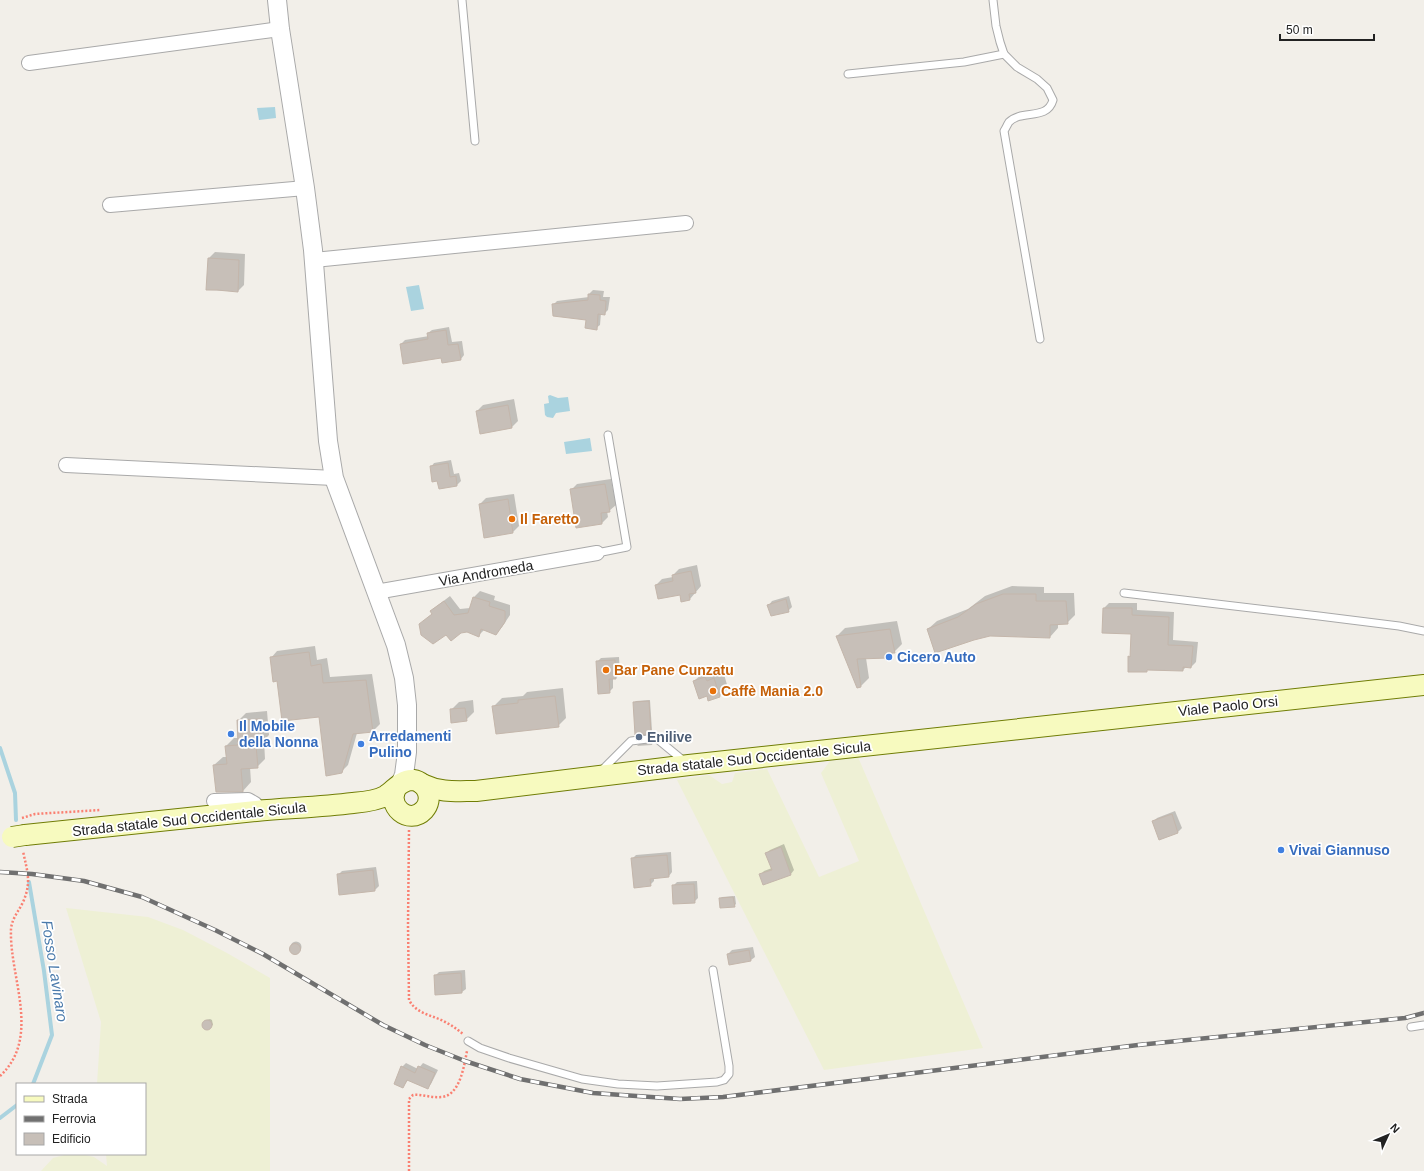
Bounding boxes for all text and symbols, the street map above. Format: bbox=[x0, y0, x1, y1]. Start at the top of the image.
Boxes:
scale bar bbox=[1280, 16, 1374, 42]
text: 50 m bbox=[1286, 23, 1313, 37]
place label: Il Faretto bbox=[520, 511, 579, 527]
marker: Il Faretto bbox=[507, 514, 517, 524]
street label: Via Andromeda bbox=[438, 557, 535, 589]
place label: Cicero Auto bbox=[897, 649, 976, 665]
marker: Cicero Auto bbox=[884, 652, 894, 662]
place label: Bar Pane Cunzatu bbox=[614, 662, 734, 678]
marker: Bar Pane Cunzatu bbox=[601, 665, 611, 675]
place label: Caffè Mania 2.0 bbox=[721, 683, 823, 699]
marker: Caffè Mania 2.0 bbox=[708, 686, 718, 696]
street label: Viale Paolo Orsi bbox=[1177, 693, 1279, 719]
place label: Il Mobile della Nonna bbox=[239, 718, 319, 750]
place label: Arredamenti Pulino bbox=[369, 728, 451, 760]
marker: Il Mobile della Nonna bbox=[226, 729, 236, 739]
place label: Enilive bbox=[647, 729, 692, 745]
marker: Enilive bbox=[634, 732, 644, 742]
street label: Strada statale Sud Occidentale Sicula bbox=[636, 738, 872, 778]
marker: Arredamenti Pulino bbox=[356, 739, 366, 749]
street label: Strada statale Sud Occidentale Sicula bbox=[71, 799, 307, 839]
place label: Vivai Giannuso bbox=[1289, 842, 1390, 858]
marker: Vivai Giannuso bbox=[1276, 845, 1286, 855]
water label: Fosso Lavinaro bbox=[39, 919, 71, 1023]
legend bbox=[16, 1083, 146, 1155]
text: Strada bbox=[52, 1092, 88, 1106]
text: Ferrovia bbox=[52, 1112, 96, 1126]
north arrow bbox=[1368, 1115, 1408, 1155]
text: N bbox=[1388, 1121, 1402, 1135]
text: Edificio bbox=[52, 1132, 91, 1146]

